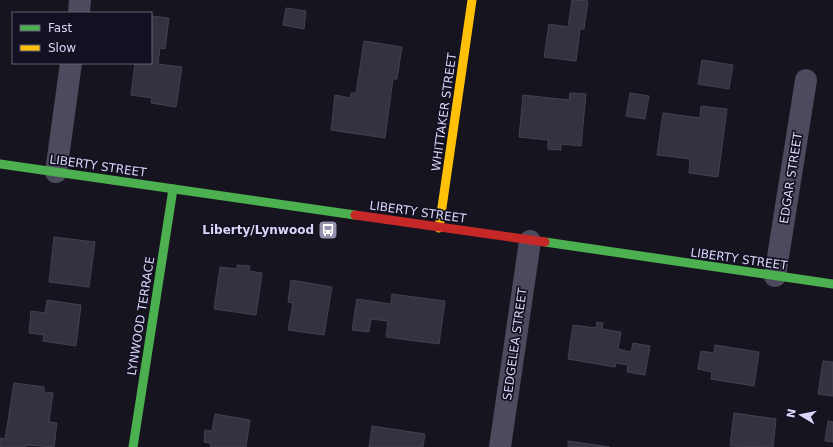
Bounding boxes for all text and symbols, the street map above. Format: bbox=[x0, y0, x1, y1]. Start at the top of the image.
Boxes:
legend bbox=[12, 12, 152, 64]
text: Fast bbox=[48, 21, 72, 35]
text: Slow bbox=[48, 41, 76, 55]
street label: WHITTAKER STREET bbox=[429, 51, 459, 172]
street label: EDGAR STREET bbox=[777, 131, 805, 225]
street label: LIBERTY STREET bbox=[49, 152, 148, 180]
street label: LIBERTY STREET bbox=[369, 198, 468, 226]
bus stop icon: Liberty/Lynwood bbox=[317, 219, 339, 241]
place label: Liberty/Lynwood bbox=[202, 223, 314, 237]
street label: LIBERTY STREET bbox=[690, 245, 789, 273]
street label: LYNWOOD TERRACE bbox=[125, 256, 157, 376]
street label: SEDGELEA STREET bbox=[500, 286, 530, 401]
north arrow bbox=[781, 395, 821, 435]
text: N bbox=[784, 408, 799, 419]

